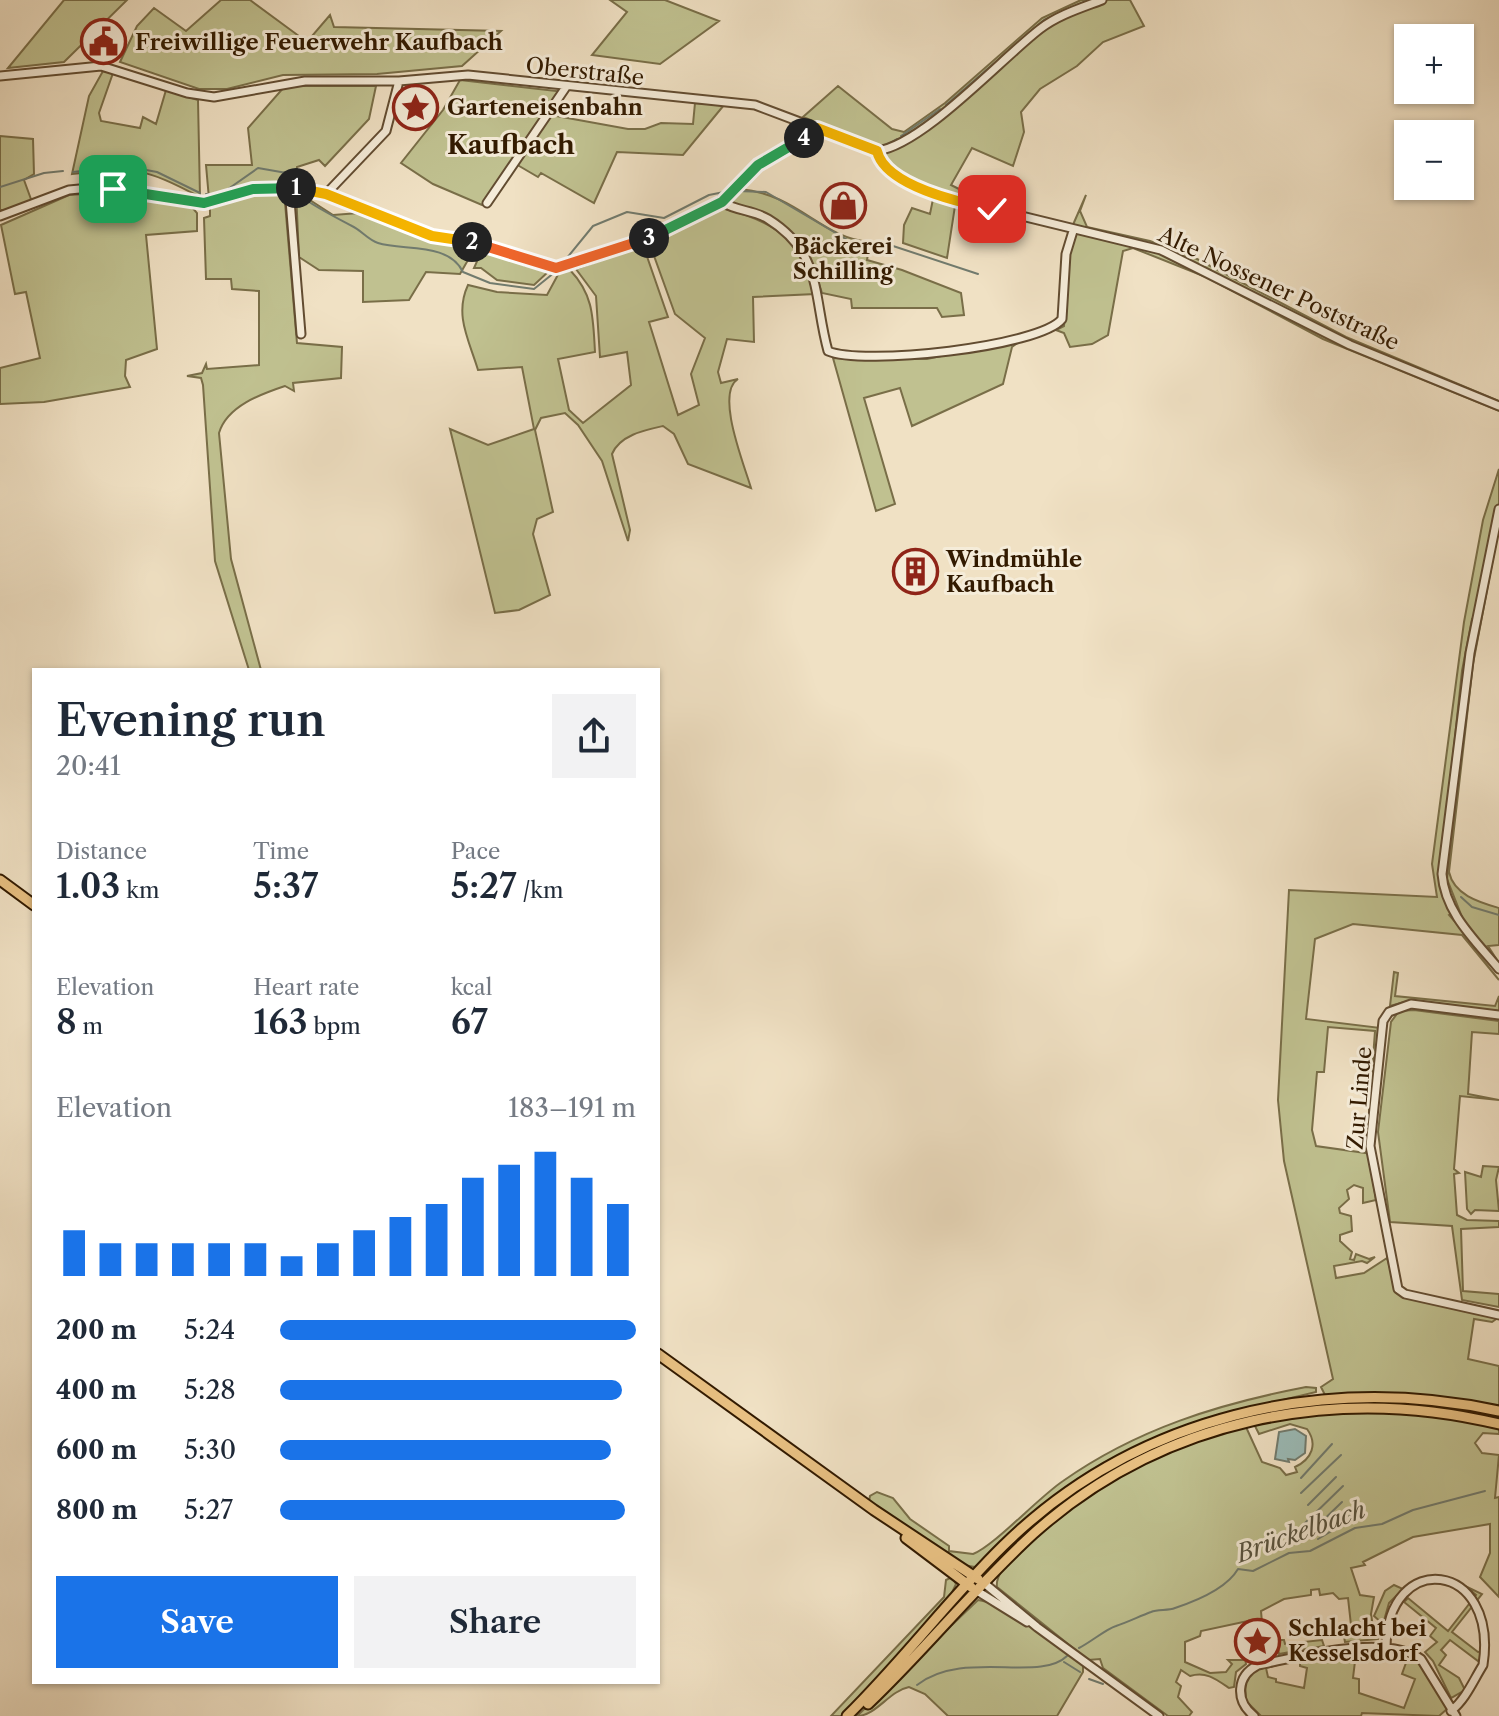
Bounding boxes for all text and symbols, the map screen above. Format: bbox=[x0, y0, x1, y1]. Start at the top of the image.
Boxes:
public building icon: Freiwillige Feuerwehr Kaufbach bbox=[80, 18, 128, 66]
map controls bbox=[1394, 24, 1474, 200]
button: + bbox=[1394, 24, 1474, 104]
place label: Freiwillige Feuerwehr Kaufbach bbox=[135, 29, 503, 56]
street label: Oberstraße bbox=[524, 52, 645, 91]
place icon: Garteneisenbahn bbox=[392, 83, 440, 131]
place label: Garteneisenbahn bbox=[447, 94, 643, 121]
pin: 4 bbox=[784, 118, 824, 158]
button: − bbox=[1394, 120, 1474, 200]
text: 4 bbox=[797, 124, 811, 151]
district label: Kaufbach bbox=[447, 129, 575, 161]
pin bbox=[79, 155, 147, 223]
icon: arrive bbox=[91, 167, 135, 211]
pin: 1 bbox=[276, 168, 316, 208]
text: 1 bbox=[291, 174, 301, 201]
pin bbox=[958, 175, 1026, 243]
shop icon: Bäckerei Schilling bbox=[819, 181, 867, 229]
icon: check bbox=[970, 187, 1014, 231]
pin: 3 bbox=[629, 218, 669, 258]
street label: Alte Nossener Poststraße bbox=[1153, 220, 1403, 356]
pin: 2 bbox=[452, 222, 492, 262]
text: 3 bbox=[643, 224, 655, 251]
text: 2 bbox=[466, 228, 479, 255]
place label: Bäckerei Schilling bbox=[793, 233, 894, 285]
place label: Windmühle Kaufbach bbox=[945, 546, 1082, 598]
building icon: Windmühle Kaufbach bbox=[891, 548, 939, 596]
text: Evening run bbox=[56, 693, 326, 747]
button: share bbox=[552, 694, 636, 778]
text: 20:41 bbox=[56, 750, 121, 782]
text: Distance bbox=[56, 838, 147, 865]
text: Time bbox=[253, 838, 309, 865]
text: Pace bbox=[451, 838, 500, 865]
text: 1.03 bbox=[56, 865, 120, 907]
text: 5:37 bbox=[253, 865, 318, 907]
text: 5:27 bbox=[451, 865, 517, 907]
text: km bbox=[120, 877, 159, 904]
text: /km bbox=[517, 877, 564, 904]
text: Elevation bbox=[56, 974, 154, 1001]
text: Heart rate bbox=[253, 974, 359, 1001]
text: kcal bbox=[451, 974, 492, 1001]
text: 8 bbox=[56, 1001, 77, 1043]
text: 163 bbox=[253, 1001, 308, 1043]
text: 67 bbox=[451, 1001, 488, 1043]
text: m bbox=[77, 1013, 103, 1040]
text: bpm bbox=[308, 1013, 361, 1040]
street label: Zur Linde bbox=[1342, 1045, 1377, 1151]
text: Elevation bbox=[56, 1092, 172, 1124]
text: 183–191 m bbox=[508, 1092, 636, 1124]
text: 200 m bbox=[56, 1314, 137, 1346]
text: 5:24 bbox=[184, 1314, 235, 1346]
text: 400 m bbox=[56, 1374, 137, 1406]
text: 5:28 bbox=[184, 1374, 236, 1406]
text: 600 m bbox=[56, 1434, 137, 1466]
text: 5:30 bbox=[184, 1434, 236, 1466]
text: 800 m bbox=[56, 1494, 138, 1526]
text: 5:27 bbox=[184, 1494, 233, 1526]
water label: Brückelbach bbox=[1230, 1495, 1369, 1569]
button: Save bbox=[56, 1576, 338, 1668]
button: Share bbox=[354, 1576, 636, 1668]
place label: Schlacht bei Kesselsdorf bbox=[1288, 1615, 1427, 1667]
place icon: Schlacht bei Kesselsdorf bbox=[1233, 1617, 1281, 1665]

